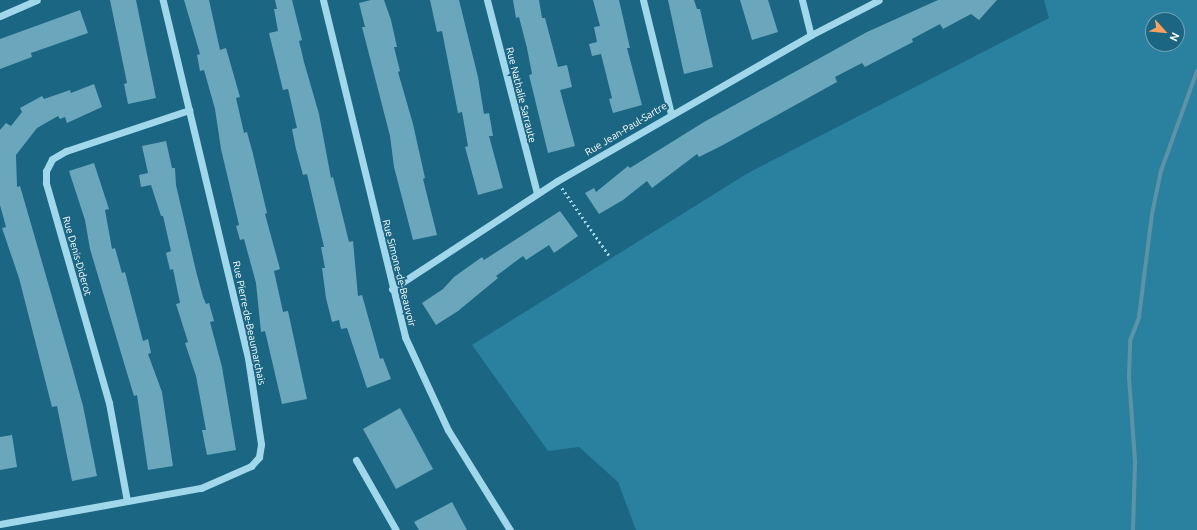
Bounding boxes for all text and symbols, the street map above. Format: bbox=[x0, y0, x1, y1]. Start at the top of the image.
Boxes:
north arrow bbox=[1145, 12, 1185, 52]
text: N bbox=[1168, 31, 1182, 43]
street label: Rue Nathalie Sarraute bbox=[503, 46, 539, 144]
street label: Rue Jean-Paul-Sartre bbox=[583, 100, 669, 158]
street label: Rue Denis-Diderot bbox=[60, 215, 94, 297]
street label: Rue Simone-de-Beauvoir bbox=[380, 218, 418, 328]
street label: Rue Pierre-de-Beaumarchais bbox=[230, 260, 268, 386]

